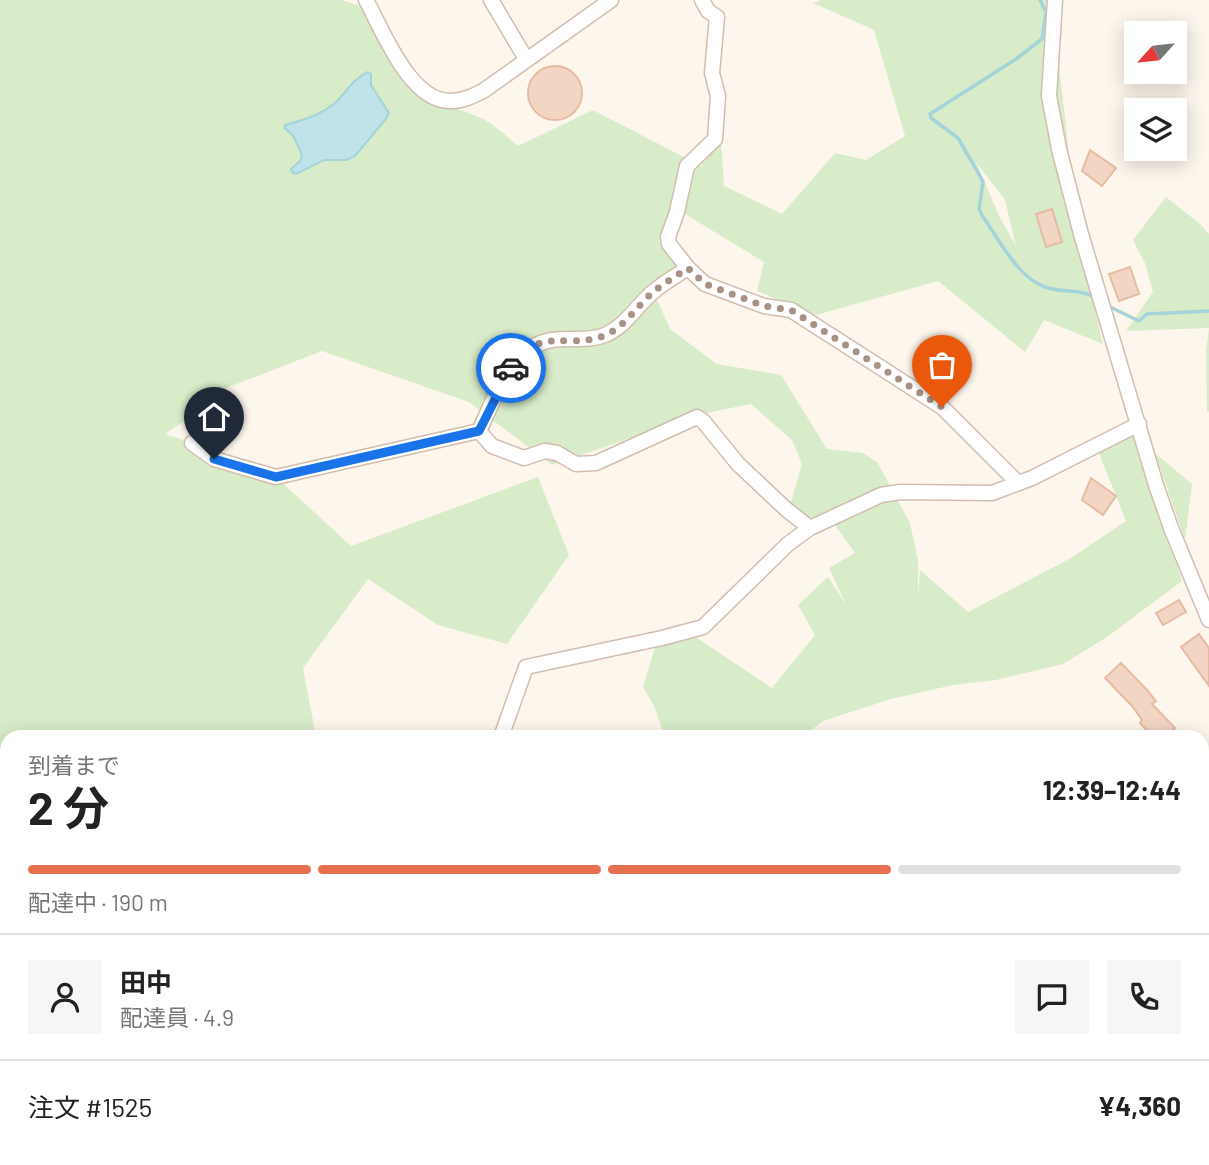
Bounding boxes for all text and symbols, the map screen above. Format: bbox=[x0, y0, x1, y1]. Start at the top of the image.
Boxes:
north arrow bbox=[1124, 21, 1186, 84]
map controls bbox=[1124, 21, 1187, 161]
button: layers bbox=[1124, 98, 1187, 161]
courier bbox=[476, 333, 546, 403]
pin bbox=[912, 335, 972, 407]
icon: bag bbox=[923, 346, 961, 384]
icon: car bbox=[492, 349, 530, 387]
pin bbox=[184, 387, 244, 459]
icon: home bbox=[195, 398, 233, 436]
text: 到着まで bbox=[28, 751, 120, 779]
text: 12:39–12:44 bbox=[1043, 774, 1181, 805]
text: 2 分 bbox=[28, 779, 109, 834]
text: 配達中 · 190 m bbox=[28, 888, 168, 916]
button: person bbox=[28, 960, 102, 1034]
button: chat bbox=[1015, 960, 1089, 1034]
button: phone bbox=[1107, 960, 1181, 1034]
text: 田中 bbox=[120, 966, 172, 997]
text: 配達員 · 4.9 bbox=[120, 1003, 234, 1031]
text: ¥4,360 bbox=[1098, 1090, 1181, 1121]
text: 注文 #1525 bbox=[28, 1091, 152, 1122]

